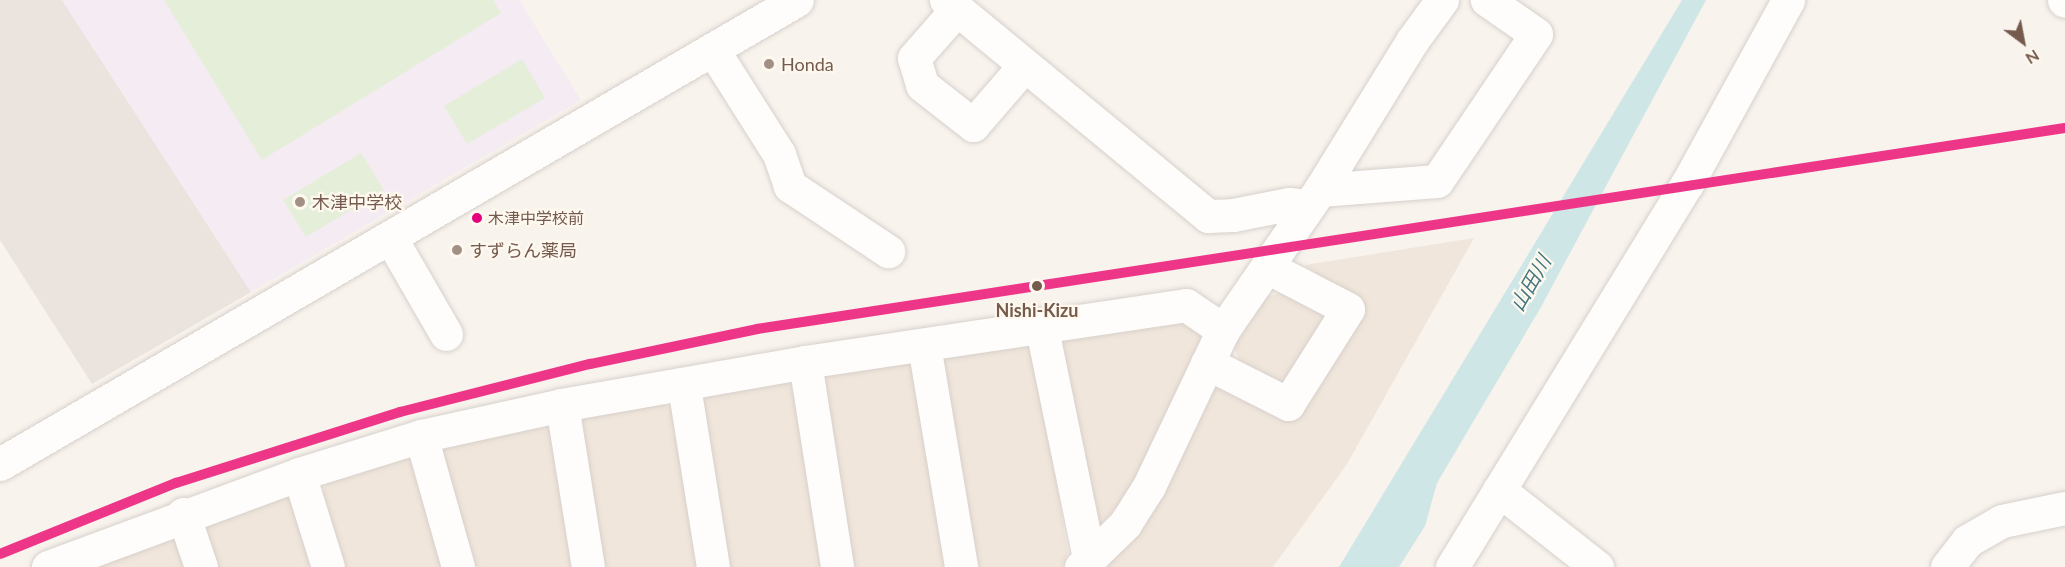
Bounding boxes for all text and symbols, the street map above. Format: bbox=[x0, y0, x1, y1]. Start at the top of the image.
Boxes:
north arrow bbox=[1993, 12, 2053, 72]
text: N bbox=[2023, 46, 2043, 69]
place label: Honda bbox=[781, 53, 834, 75]
marker: Honda bbox=[762, 57, 776, 71]
place label: 木津中学校 bbox=[312, 191, 402, 213]
marker: 木津中学校 bbox=[293, 195, 307, 209]
place label: 木津中学校前 bbox=[488, 208, 584, 228]
marker: 木津中学校前 bbox=[471, 212, 483, 224]
place label: すずらん薬局 bbox=[469, 239, 577, 261]
marker: すずらん薬局 bbox=[450, 243, 464, 257]
water label: 山田川 bbox=[1505, 251, 1555, 315]
marker: Nishi-Kizu bbox=[1026, 275, 1048, 297]
place label: Nishi-Kizu bbox=[996, 299, 1078, 321]

